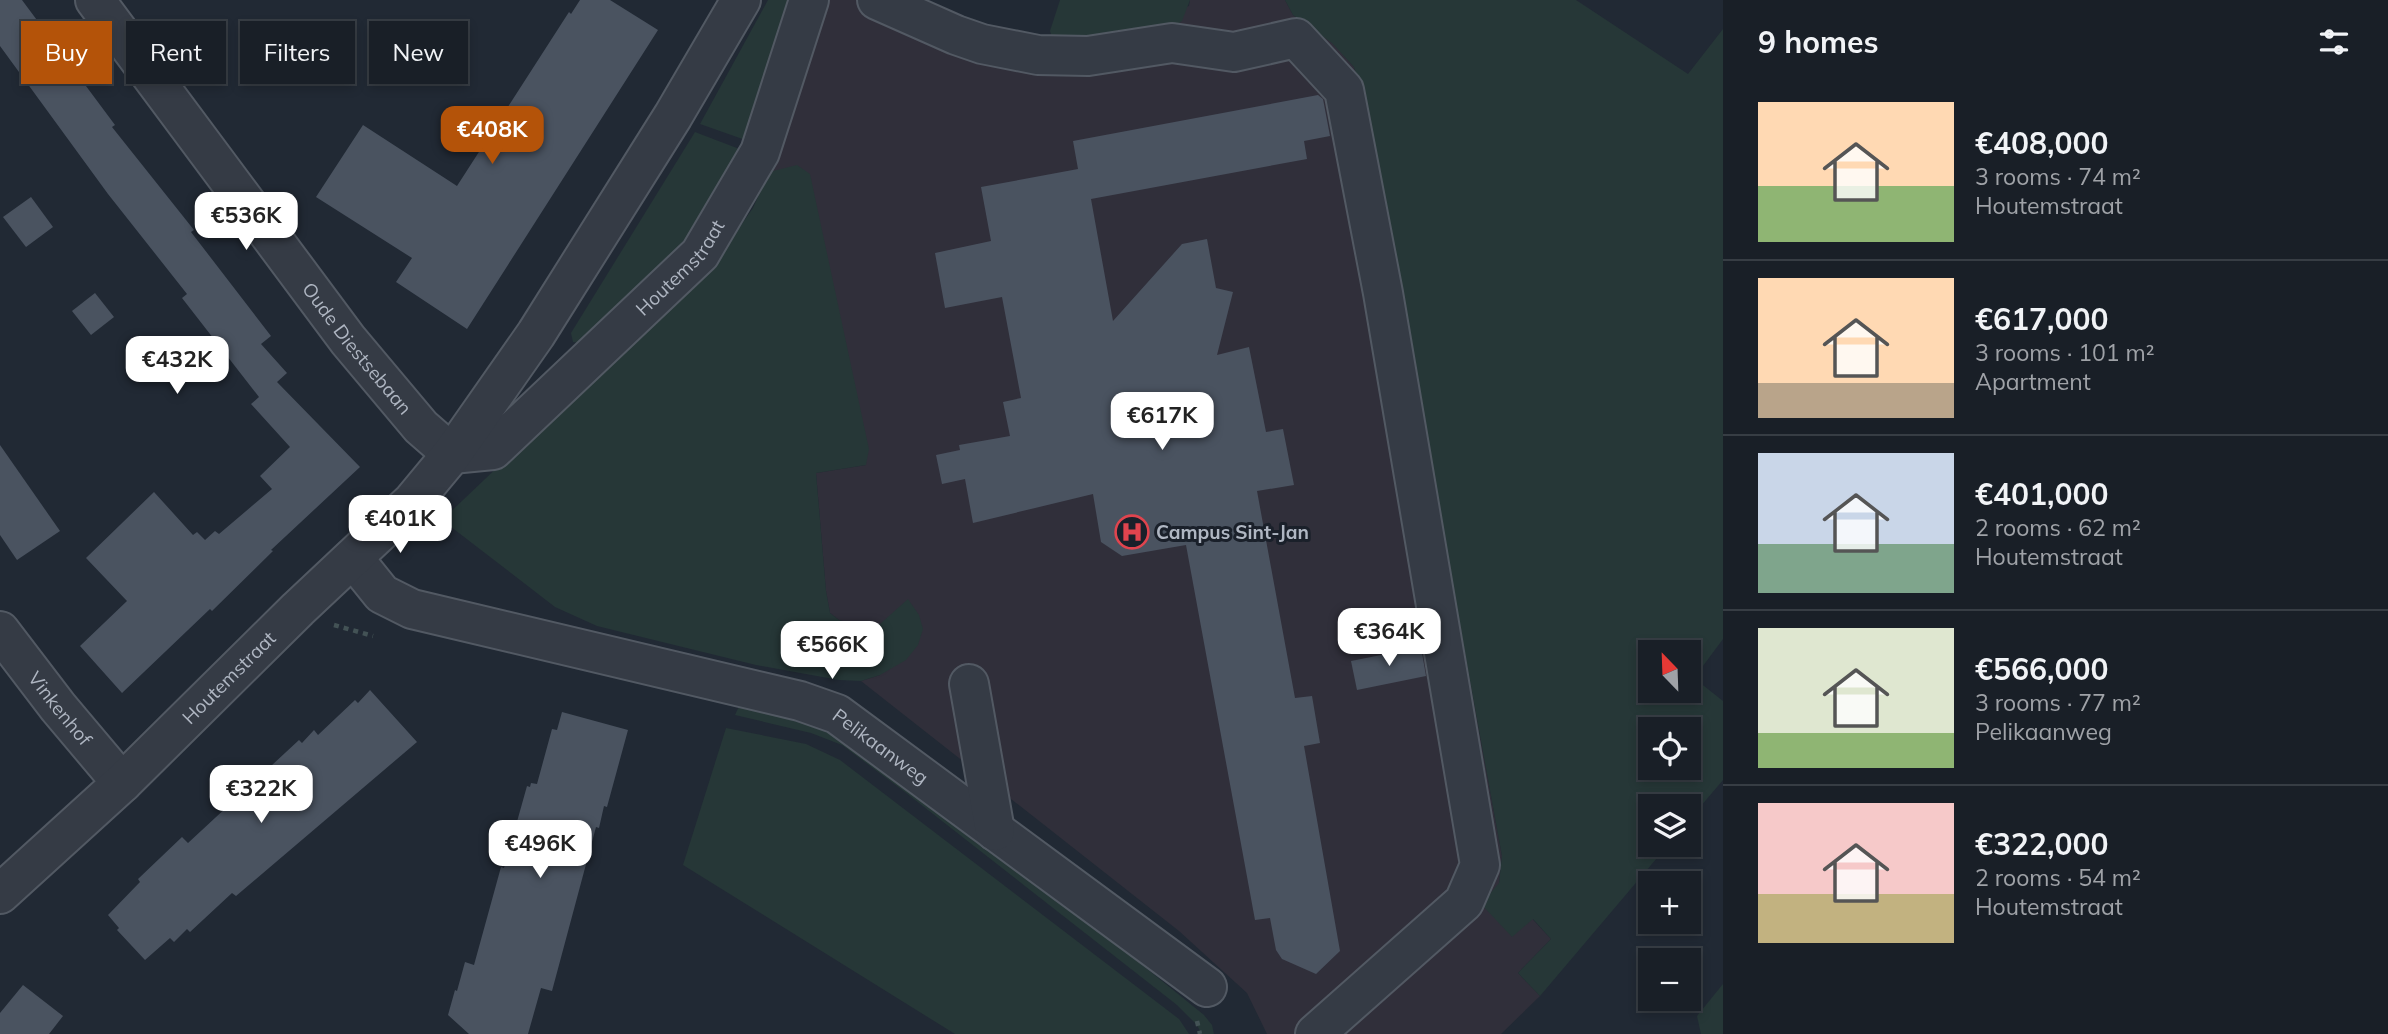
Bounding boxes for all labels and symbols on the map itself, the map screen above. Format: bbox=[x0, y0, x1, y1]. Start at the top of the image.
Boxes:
pin: €408K bbox=[443, 106, 541, 166]
pin: €536K bbox=[197, 192, 295, 252]
street label: Houtemstraat bbox=[630, 215, 730, 321]
street label: Oude Diestsebaan bbox=[297, 277, 417, 419]
pin: €432K bbox=[128, 336, 226, 396]
pin: €617K bbox=[1113, 392, 1211, 452]
pin: €401K bbox=[351, 496, 449, 555]
hospital icon: Campus Sint-Jan bbox=[1113, 513, 1151, 551]
place label: Campus Sint-Jan bbox=[1156, 520, 1309, 544]
pin: €364K bbox=[1340, 608, 1438, 668]
pin: €566K bbox=[783, 622, 881, 681]
street label: Houtemstraat bbox=[177, 626, 281, 729]
north arrow bbox=[1638, 640, 1701, 704]
street label: Vinkenhof bbox=[23, 667, 98, 751]
street label: Pelikaanweg bbox=[828, 703, 933, 789]
pin: €322K bbox=[212, 766, 310, 825]
pin: €496K bbox=[491, 820, 589, 880]

